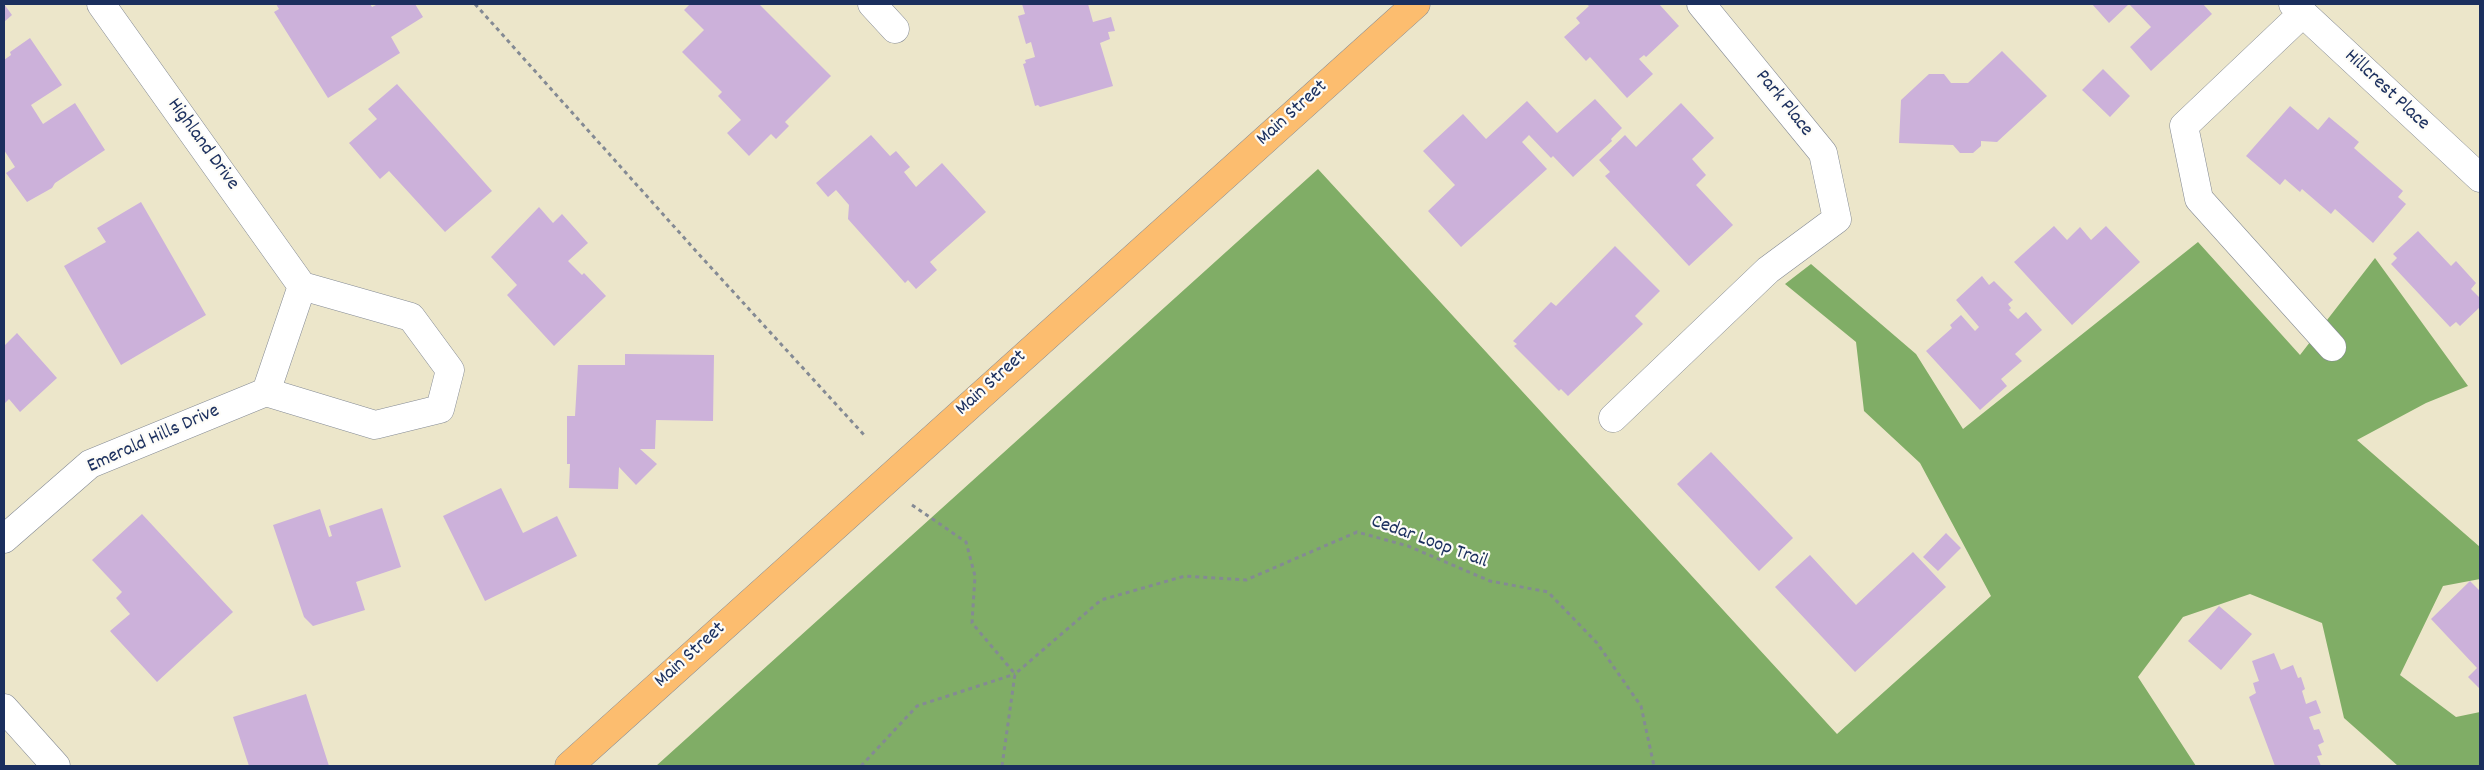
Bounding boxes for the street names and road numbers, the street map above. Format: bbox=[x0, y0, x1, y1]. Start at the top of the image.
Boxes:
street label: Hillcrest Place bbox=[2338, 45, 2434, 137]
street label: Park Place bbox=[1749, 66, 1817, 142]
street label: Main Street bbox=[1253, 76, 1333, 152]
street label: Highland Drive bbox=[161, 94, 243, 196]
street label: Main Street bbox=[952, 346, 1032, 422]
street label: Emerald Hills Drive bbox=[84, 400, 224, 480]
street label: Cedar Loop Trail bbox=[1367, 511, 1491, 575]
street label: Main Street bbox=[651, 618, 731, 694]

